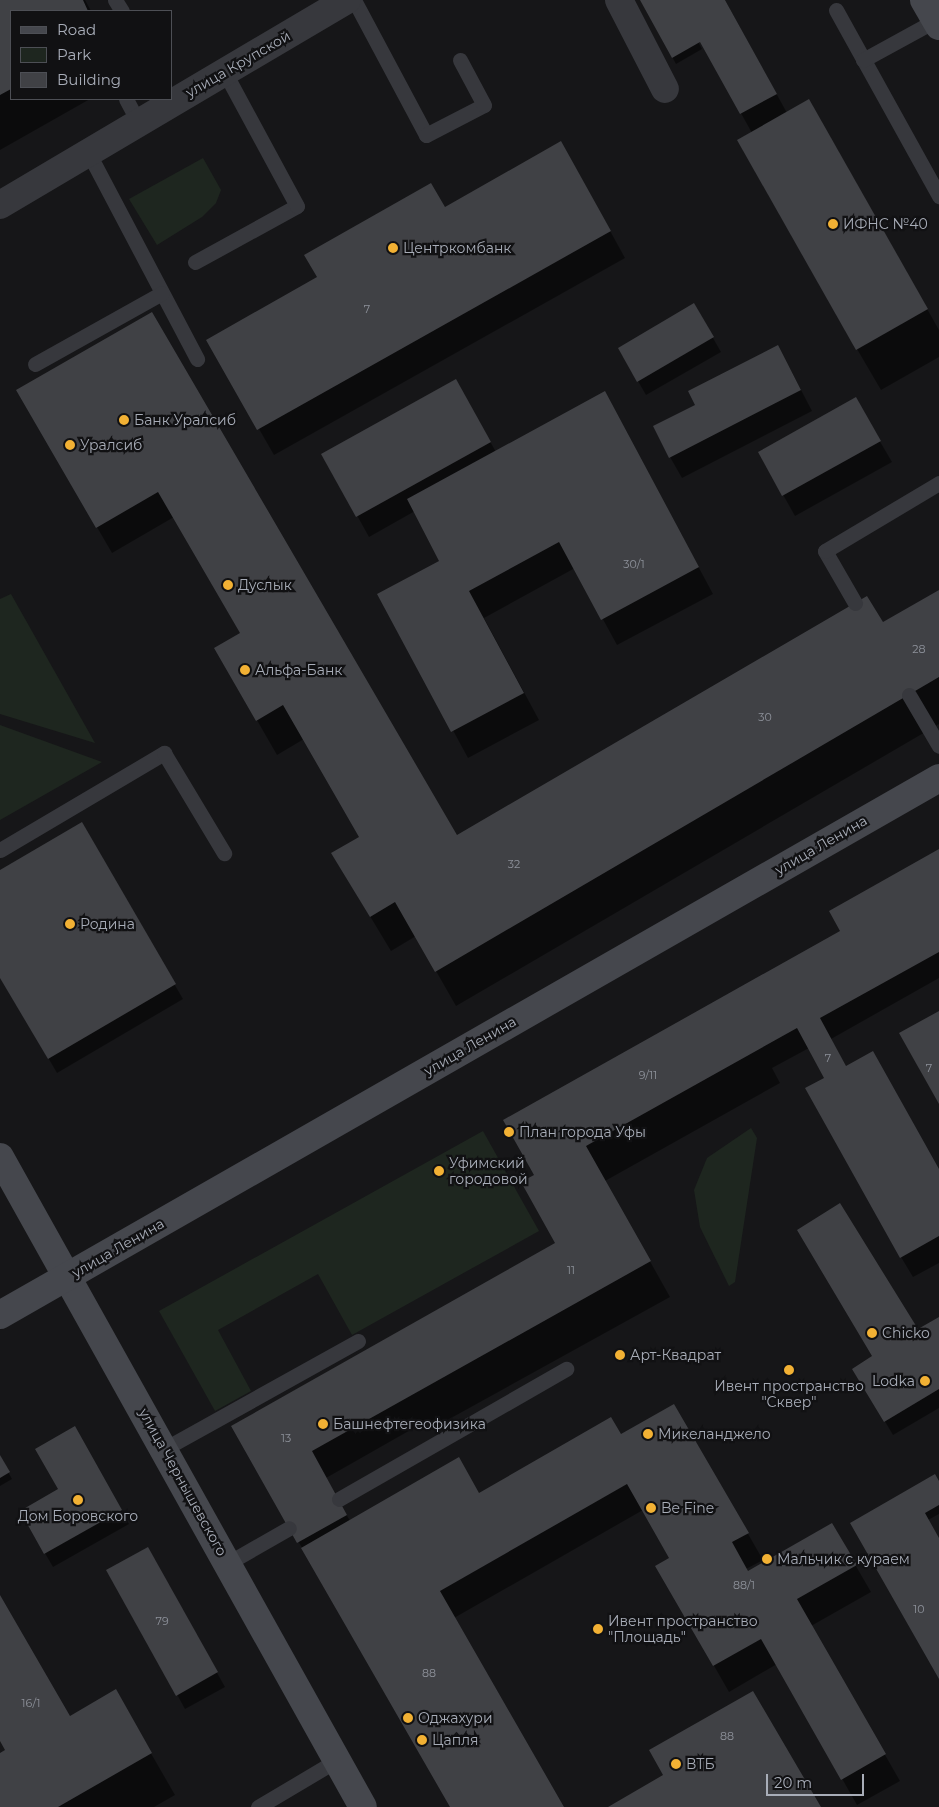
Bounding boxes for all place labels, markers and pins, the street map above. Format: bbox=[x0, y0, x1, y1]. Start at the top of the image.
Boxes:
place label: ИФНС №40 bbox=[843, 216, 928, 232]
marker: ИФНС №40 bbox=[827, 218, 839, 230]
place label: Центркомбанк bbox=[403, 240, 511, 256]
marker: Центркомбанк bbox=[387, 242, 399, 254]
place label: Банк Уралсиб bbox=[134, 412, 236, 428]
marker: Банк Уралсиб bbox=[118, 414, 130, 426]
place label: Уралсиб bbox=[80, 437, 142, 453]
marker: Уралсиб bbox=[64, 439, 76, 451]
place label: Дуслык bbox=[238, 577, 292, 593]
marker: Дуслык bbox=[222, 579, 234, 591]
place label: Альфа-Банк bbox=[255, 662, 343, 678]
marker: Альфа-Банк bbox=[239, 664, 251, 676]
place label: Родина bbox=[80, 916, 135, 932]
marker: Родина bbox=[64, 918, 76, 930]
place label: План города Уфы bbox=[519, 1124, 646, 1140]
marker: План города Уфы bbox=[503, 1126, 515, 1138]
place label: Уфимский городовой bbox=[449, 1155, 528, 1188]
marker: Уфимский городовой bbox=[433, 1165, 445, 1177]
place label: Chicko bbox=[882, 1325, 930, 1341]
marker: Chicko bbox=[866, 1327, 878, 1339]
place label: Арт-Квадрат bbox=[630, 1347, 721, 1363]
marker: Арт-Квадрат bbox=[614, 1349, 626, 1361]
marker: Ивент пространство "Сквер" bbox=[783, 1364, 795, 1376]
place label: Lodka bbox=[872, 1373, 915, 1389]
marker: Lodka bbox=[919, 1375, 931, 1387]
place label: Ивент пространство "Сквер" bbox=[714, 1378, 864, 1410]
place label: Башнефтегеофизика bbox=[333, 1416, 486, 1432]
marker: Башнефтегеофизика bbox=[317, 1418, 329, 1430]
place label: Микеланджело bbox=[658, 1426, 771, 1442]
marker: Микеланджело bbox=[642, 1428, 654, 1440]
marker: Дом Боровского bbox=[72, 1494, 84, 1506]
place label: Be Fine bbox=[661, 1500, 714, 1516]
marker: Be Fine bbox=[645, 1502, 657, 1514]
place label: Дом Боровского bbox=[18, 1508, 138, 1524]
place label: Мальчик с кураем bbox=[777, 1551, 910, 1567]
marker: Мальчик с кураем bbox=[761, 1553, 773, 1565]
place label: Ивент пространство "Площадь" bbox=[608, 1613, 758, 1645]
marker: Ивент пространство "Площадь" bbox=[592, 1623, 604, 1635]
place label: Оджахури bbox=[418, 1710, 493, 1726]
marker: Оджахури bbox=[402, 1712, 414, 1724]
place label: Цапля bbox=[432, 1732, 479, 1748]
marker: Цапля bbox=[416, 1734, 428, 1746]
place label: ВТБ bbox=[686, 1756, 715, 1772]
marker: ВТБ bbox=[670, 1758, 682, 1770]

